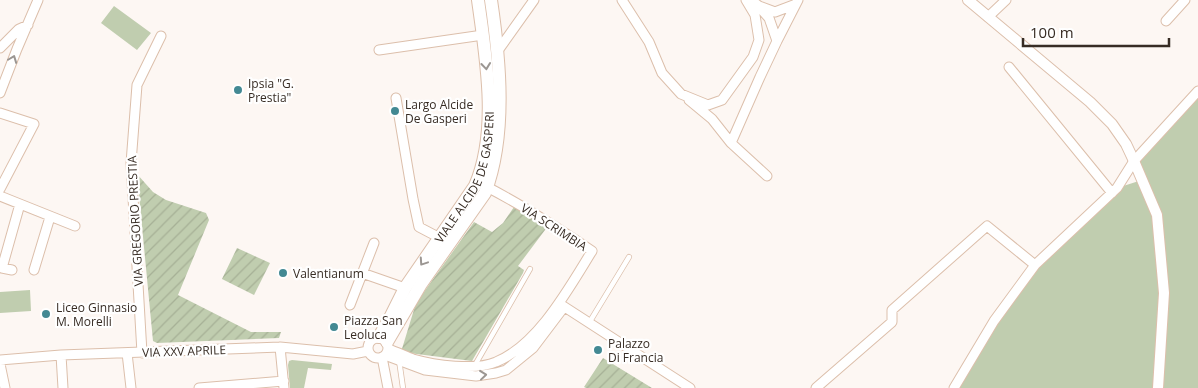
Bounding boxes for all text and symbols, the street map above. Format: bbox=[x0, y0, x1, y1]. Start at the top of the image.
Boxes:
scale bar bbox=[1023, 15, 1169, 47]
text: 100 m bbox=[1030, 22, 1074, 42]
one-way arrow bbox=[7, 55, 17, 64]
one-way arrow bbox=[480, 62, 491, 70]
place label: Ipsia "G. Prestia" bbox=[248, 75, 294, 106]
marker: Ipsia "G. Prestia" bbox=[232, 84, 244, 96]
place label: Largo Alcide De Gasperi bbox=[405, 96, 473, 127]
marker: Largo Alcide De Gasperi bbox=[389, 105, 401, 117]
street label: VIALE ALCIDE DE GASPERI bbox=[430, 111, 497, 246]
street label: VIA GREGORIO PRESTIA bbox=[123, 155, 147, 287]
street label: VIA SCRIMBIA bbox=[518, 199, 591, 255]
one-way arrow bbox=[420, 257, 429, 266]
place label: Valentianum bbox=[293, 265, 364, 282]
marker: Valentianum bbox=[277, 267, 289, 279]
place label: Liceo Ginnasio M. Morelli bbox=[56, 299, 137, 330]
marker: Liceo Ginnasio M. Morelli bbox=[40, 308, 52, 320]
place label: Piazza San Leoluca bbox=[344, 312, 403, 343]
marker: Piazza San Leoluca bbox=[328, 321, 340, 333]
place label: Palazzo Di Francia bbox=[608, 335, 663, 366]
street label: VIA XXV APRILE bbox=[142, 341, 226, 361]
marker: Palazzo Di Francia bbox=[592, 344, 604, 356]
one-way arrow bbox=[480, 370, 488, 381]

